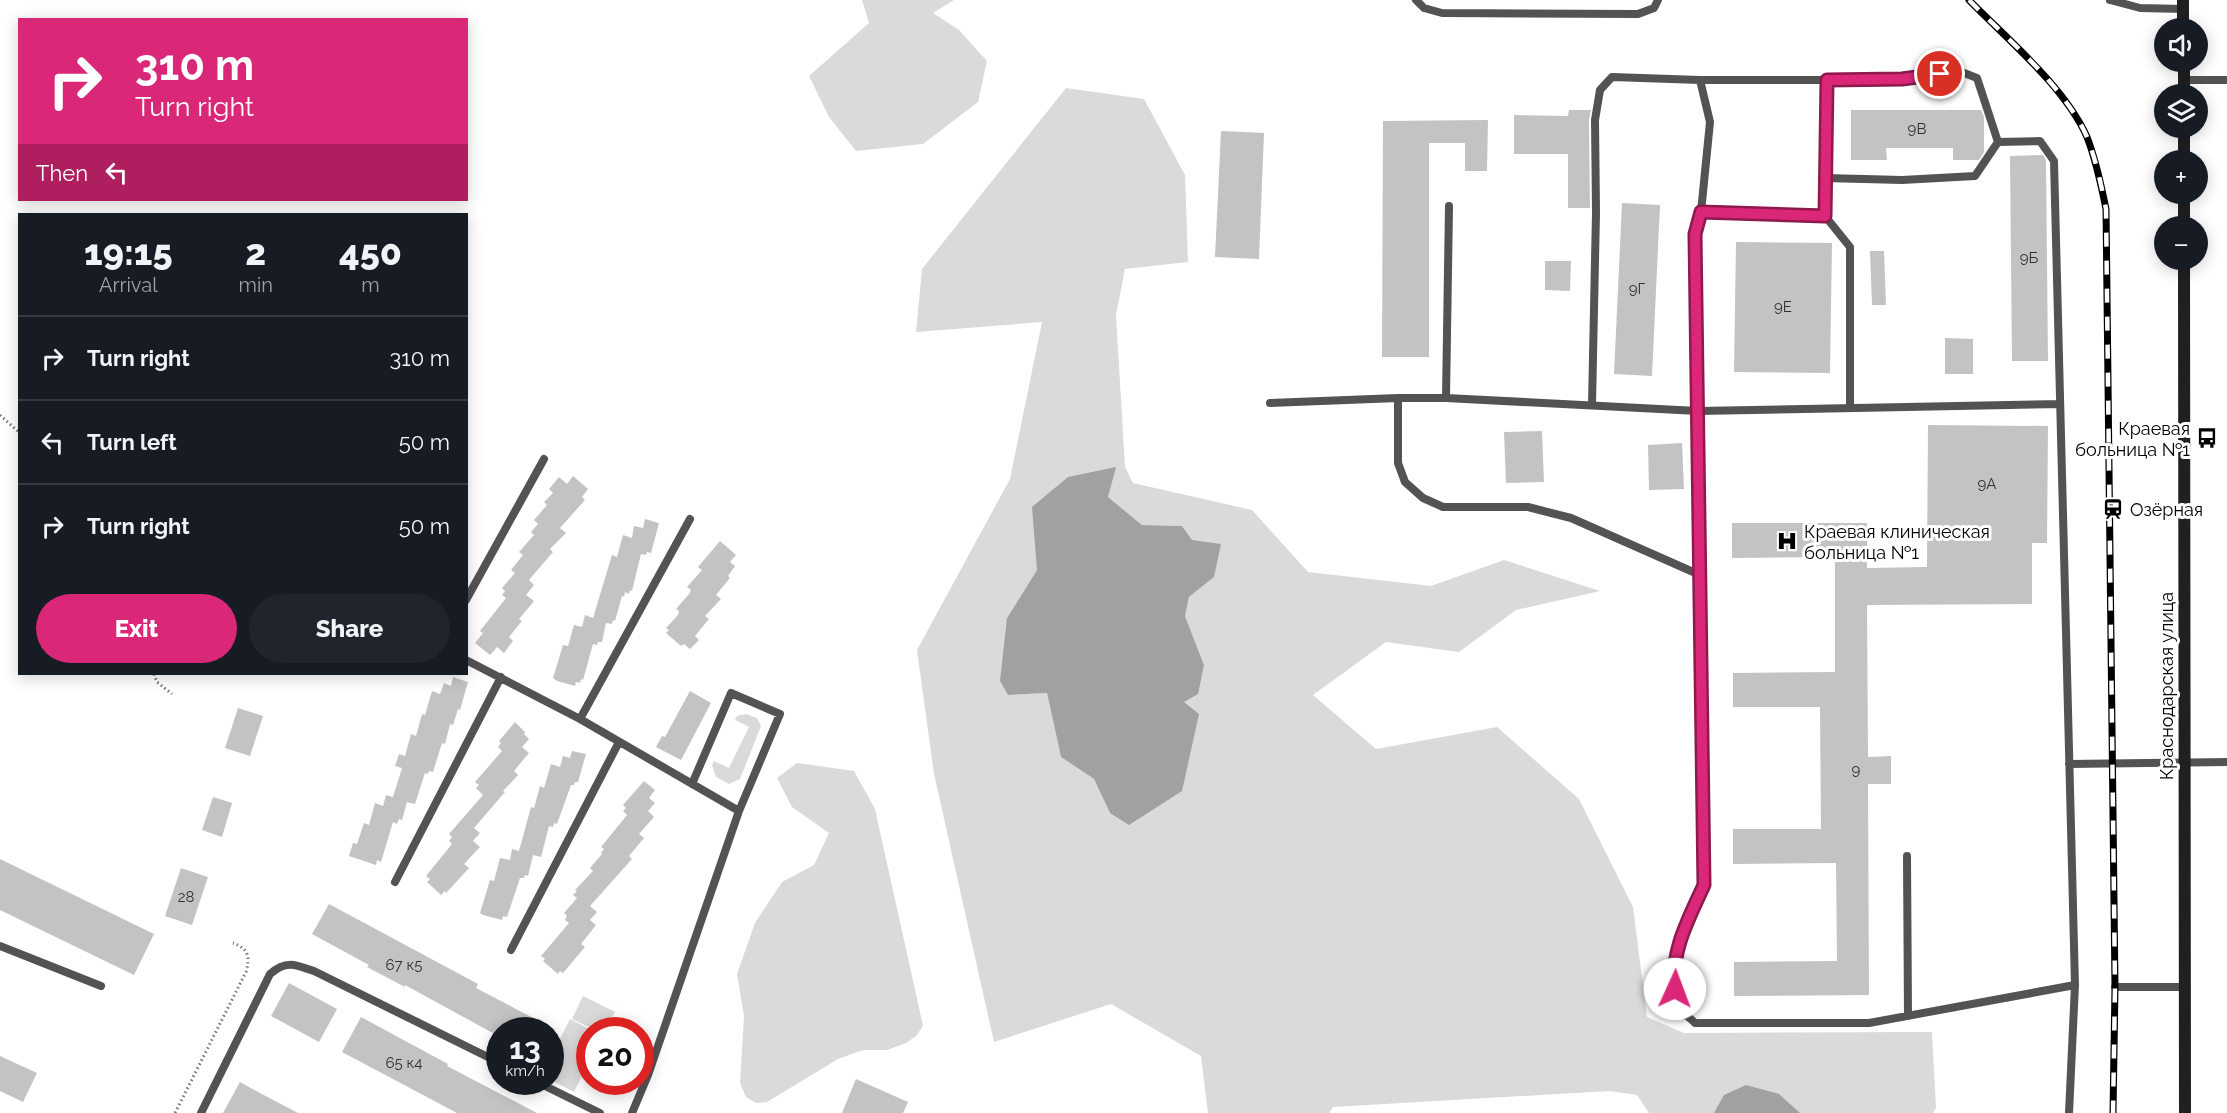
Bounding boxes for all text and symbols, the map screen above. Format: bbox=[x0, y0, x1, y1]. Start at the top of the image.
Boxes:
map controls bbox=[2154, 18, 2208, 270]
button: sound bbox=[2154, 18, 2208, 72]
text: 310 m bbox=[135, 41, 254, 90]
icon: right bbox=[36, 42, 114, 120]
pin bbox=[1914, 48, 1965, 99]
icon: arrive bbox=[1923, 57, 1956, 90]
button: layers bbox=[2154, 84, 2208, 138]
text: Turn right bbox=[135, 91, 254, 122]
house number: 9В bbox=[1908, 120, 1926, 138]
button: + bbox=[2154, 150, 2208, 204]
icon: left bbox=[100, 156, 133, 189]
text: Then bbox=[36, 160, 88, 186]
button: − bbox=[2154, 216, 2208, 270]
text: 19:15 bbox=[84, 231, 172, 273]
text: 2 bbox=[245, 231, 266, 273]
text: 450 bbox=[339, 231, 402, 273]
house number: 9Б bbox=[2020, 249, 2039, 267]
text: Arrival bbox=[99, 273, 158, 297]
text: min bbox=[239, 273, 273, 297]
text: m bbox=[361, 273, 380, 297]
house number: 9Г bbox=[1629, 280, 1646, 298]
house number: 9Е bbox=[1774, 298, 1792, 316]
icon: right bbox=[36, 342, 69, 375]
text: Turn right bbox=[87, 345, 190, 371]
text: 310 m bbox=[390, 345, 450, 371]
place label: Краевая больница №1 bbox=[2075, 418, 2190, 460]
icon: left bbox=[36, 426, 69, 459]
bus stop icon: Краевая больница №1 bbox=[2195, 426, 2219, 450]
text: Turn left bbox=[87, 429, 177, 455]
text: 50 m bbox=[399, 429, 450, 455]
house number: 9А bbox=[1978, 475, 1996, 493]
station icon: Озёрная bbox=[2101, 497, 2125, 521]
place label: Озёрная bbox=[2130, 499, 2203, 520]
icon: right bbox=[36, 510, 69, 543]
text: Turn right bbox=[87, 513, 190, 539]
text: 50 m bbox=[399, 513, 450, 539]
place label: Краевая клиническая больница №1 bbox=[1804, 521, 1990, 563]
hospital icon: Краевая клиническая больница №1 bbox=[1775, 529, 1799, 553]
street label: Краснодарская улица bbox=[2156, 592, 2177, 780]
button: Exit bbox=[36, 594, 237, 663]
button: Share bbox=[249, 594, 450, 663]
house number: 9 bbox=[1852, 761, 1861, 779]
house number: 28 bbox=[178, 888, 194, 906]
house number: 67 к5 bbox=[386, 956, 422, 974]
position arrow bbox=[1643, 957, 1707, 1021]
speed limit sign: 20 bbox=[576, 1017, 654, 1095]
text: 13 bbox=[509, 1031, 541, 1066]
house number: 65 к4 bbox=[385, 1054, 423, 1072]
text: km/h bbox=[505, 1062, 545, 1080]

